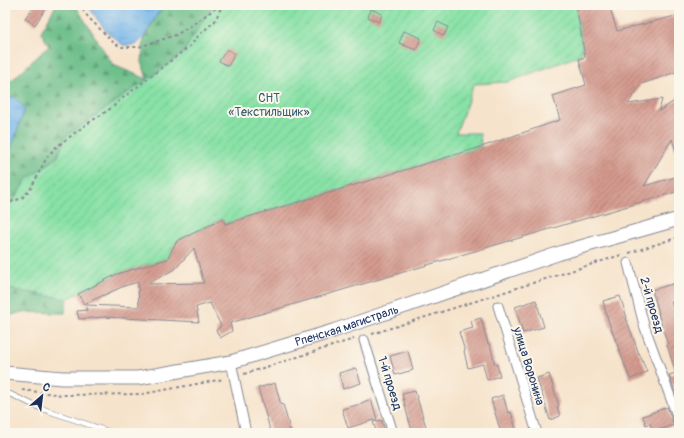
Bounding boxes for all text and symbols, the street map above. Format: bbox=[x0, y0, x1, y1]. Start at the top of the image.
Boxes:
park label: СНТ «Текстильщик» bbox=[228, 91, 310, 120]
street label: 2-й проезд bbox=[636, 276, 667, 336]
street label: Рпенская магистраль bbox=[293, 302, 401, 350]
street label: улица Воронина bbox=[509, 324, 548, 407]
street label: 1-й проезд bbox=[374, 355, 405, 413]
north arrow bbox=[22, 376, 62, 416]
text: С bbox=[40, 380, 53, 395]

